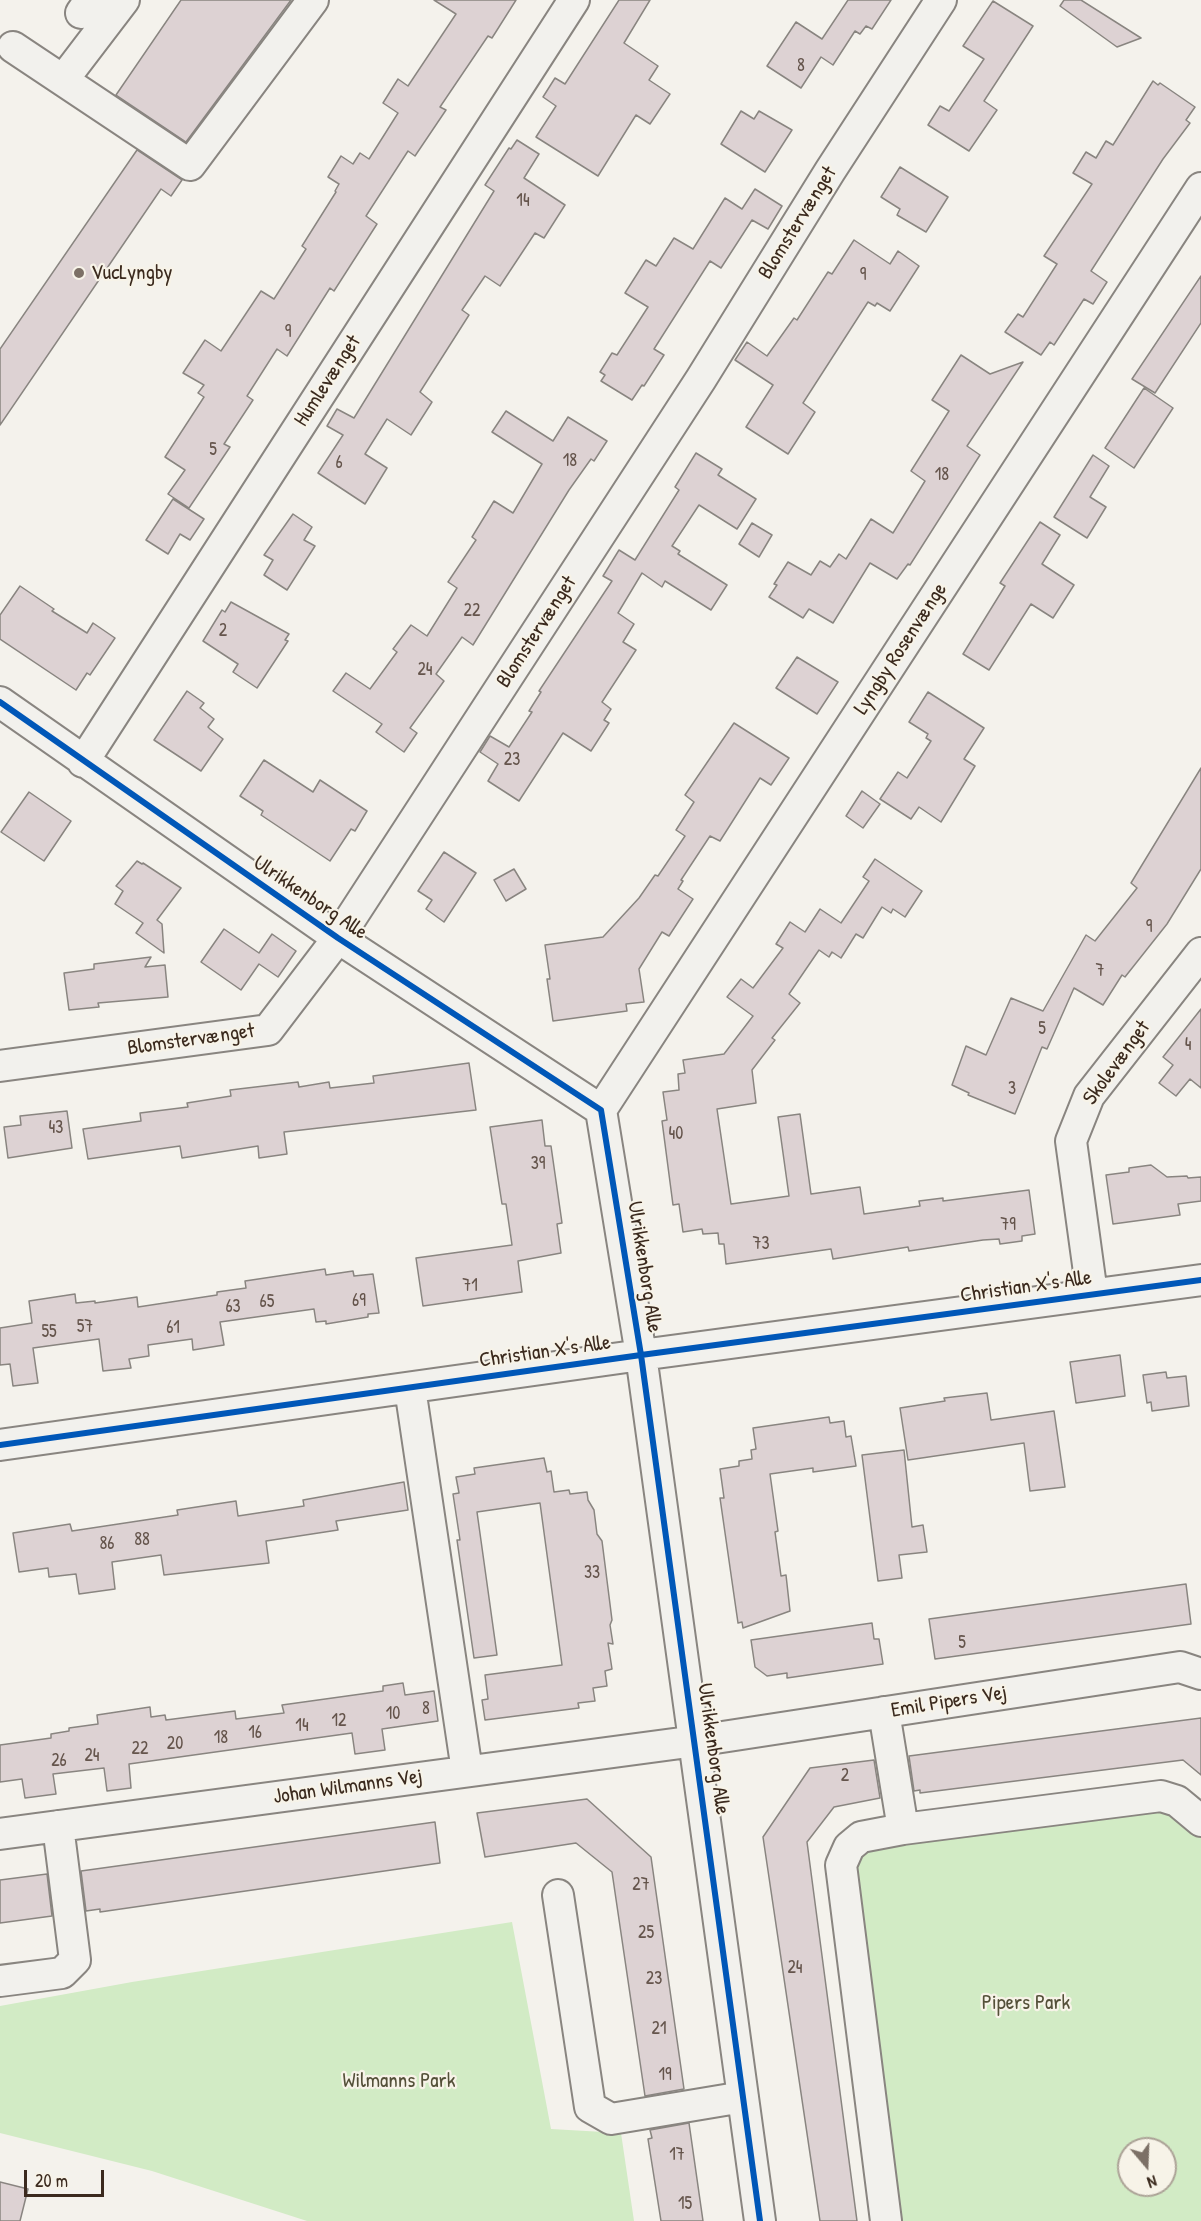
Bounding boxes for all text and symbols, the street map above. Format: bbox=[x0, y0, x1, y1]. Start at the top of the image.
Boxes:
house number: 8 bbox=[797, 55, 805, 77]
street label: Blomstervænget bbox=[753, 162, 843, 284]
house number: 14 bbox=[516, 190, 530, 212]
place label: VucLyngby bbox=[91, 260, 172, 286]
house number: 9 bbox=[860, 264, 866, 286]
marker: VucLyngby bbox=[72, 266, 86, 280]
house number: 9 bbox=[285, 321, 291, 343]
street label: Humlevænget bbox=[289, 331, 367, 431]
house number: 5 bbox=[209, 439, 217, 461]
house number: 18 bbox=[563, 450, 577, 472]
house number: 6 bbox=[335, 452, 343, 474]
house number: 18 bbox=[935, 464, 949, 486]
street label: Blomstervænget bbox=[492, 572, 582, 692]
street label: Lyngby Rosenvænge bbox=[849, 579, 953, 719]
house number: 22 bbox=[464, 600, 480, 622]
house number: 2 bbox=[219, 620, 227, 642]
house number: 24 bbox=[417, 659, 433, 681]
house number: 23 bbox=[504, 749, 520, 771]
street label: Ulrikkenborg Alle bbox=[248, 851, 372, 945]
house number: 9 bbox=[1146, 916, 1152, 938]
house number: 7 bbox=[1096, 960, 1104, 982]
street label: Skolevænget bbox=[1078, 1016, 1156, 1110]
house number: 5 bbox=[1038, 1018, 1046, 1040]
street label: Blomstervænget bbox=[126, 1019, 256, 1061]
house number: 4 bbox=[1185, 1034, 1191, 1056]
house number: 3 bbox=[1008, 1078, 1016, 1100]
house number: 43 bbox=[49, 1117, 63, 1139]
house number: 40 bbox=[669, 1123, 683, 1145]
house number: 39 bbox=[531, 1153, 545, 1175]
street label: Ulrikkenborg Alle bbox=[621, 1200, 667, 1334]
house number: 79 bbox=[1000, 1214, 1016, 1236]
house number: 73 bbox=[753, 1233, 769, 1255]
street label: Christian X's Alle bbox=[959, 1265, 1093, 1309]
house number: 71 bbox=[462, 1275, 478, 1297]
house number: 69 bbox=[352, 1290, 366, 1312]
house number: 65 bbox=[260, 1291, 274, 1313]
house number: 63 bbox=[225, 1296, 241, 1318]
house number: 57 bbox=[77, 1316, 93, 1338]
house number: 61 bbox=[166, 1317, 180, 1339]
house number: 55 bbox=[41, 1321, 57, 1343]
street label: Christian X's Alle bbox=[478, 1330, 612, 1374]
house number: 88 bbox=[134, 1529, 150, 1551]
house number: 86 bbox=[100, 1533, 114, 1555]
house number: 33 bbox=[584, 1562, 600, 1584]
house number: 5 bbox=[958, 1632, 966, 1654]
street label: Emil Pipers Vej bbox=[889, 1680, 1009, 1724]
street label: Ulrikkenborg Alle bbox=[691, 1682, 735, 1816]
house number: 8 bbox=[422, 1698, 430, 1720]
house number: 10 bbox=[386, 1703, 400, 1725]
house number: 12 bbox=[332, 1710, 346, 1732]
house number: 14 bbox=[295, 1715, 309, 1737]
house number: 16 bbox=[248, 1722, 262, 1744]
house number: 18 bbox=[214, 1727, 228, 1749]
house number: 20 bbox=[167, 1733, 183, 1755]
house number: 22 bbox=[132, 1738, 148, 1760]
house number: 24 bbox=[84, 1745, 100, 1767]
house number: 26 bbox=[51, 1750, 67, 1772]
street label: Johan Wilmanns Vej bbox=[272, 1764, 424, 1810]
house number: 2 bbox=[841, 1765, 849, 1787]
house number: 27 bbox=[632, 1874, 650, 1896]
house number: 25 bbox=[638, 1922, 654, 1944]
house number: 24 bbox=[787, 1957, 803, 1979]
house number: 23 bbox=[646, 1968, 662, 1990]
park label: Pipers Park bbox=[982, 1990, 1070, 2016]
house number: 21 bbox=[652, 2018, 666, 2040]
house number: 19 bbox=[658, 2064, 672, 2086]
park label: Wilmanns Park bbox=[343, 2068, 455, 2094]
north arrow bbox=[1117, 2137, 1177, 2197]
house number: 17 bbox=[669, 2144, 685, 2166]
scale bar bbox=[27, 2158, 106, 2196]
text: 20 m bbox=[35, 2168, 68, 2193]
text: N bbox=[1145, 2170, 1160, 2194]
house number: 15 bbox=[678, 2193, 692, 2215]

